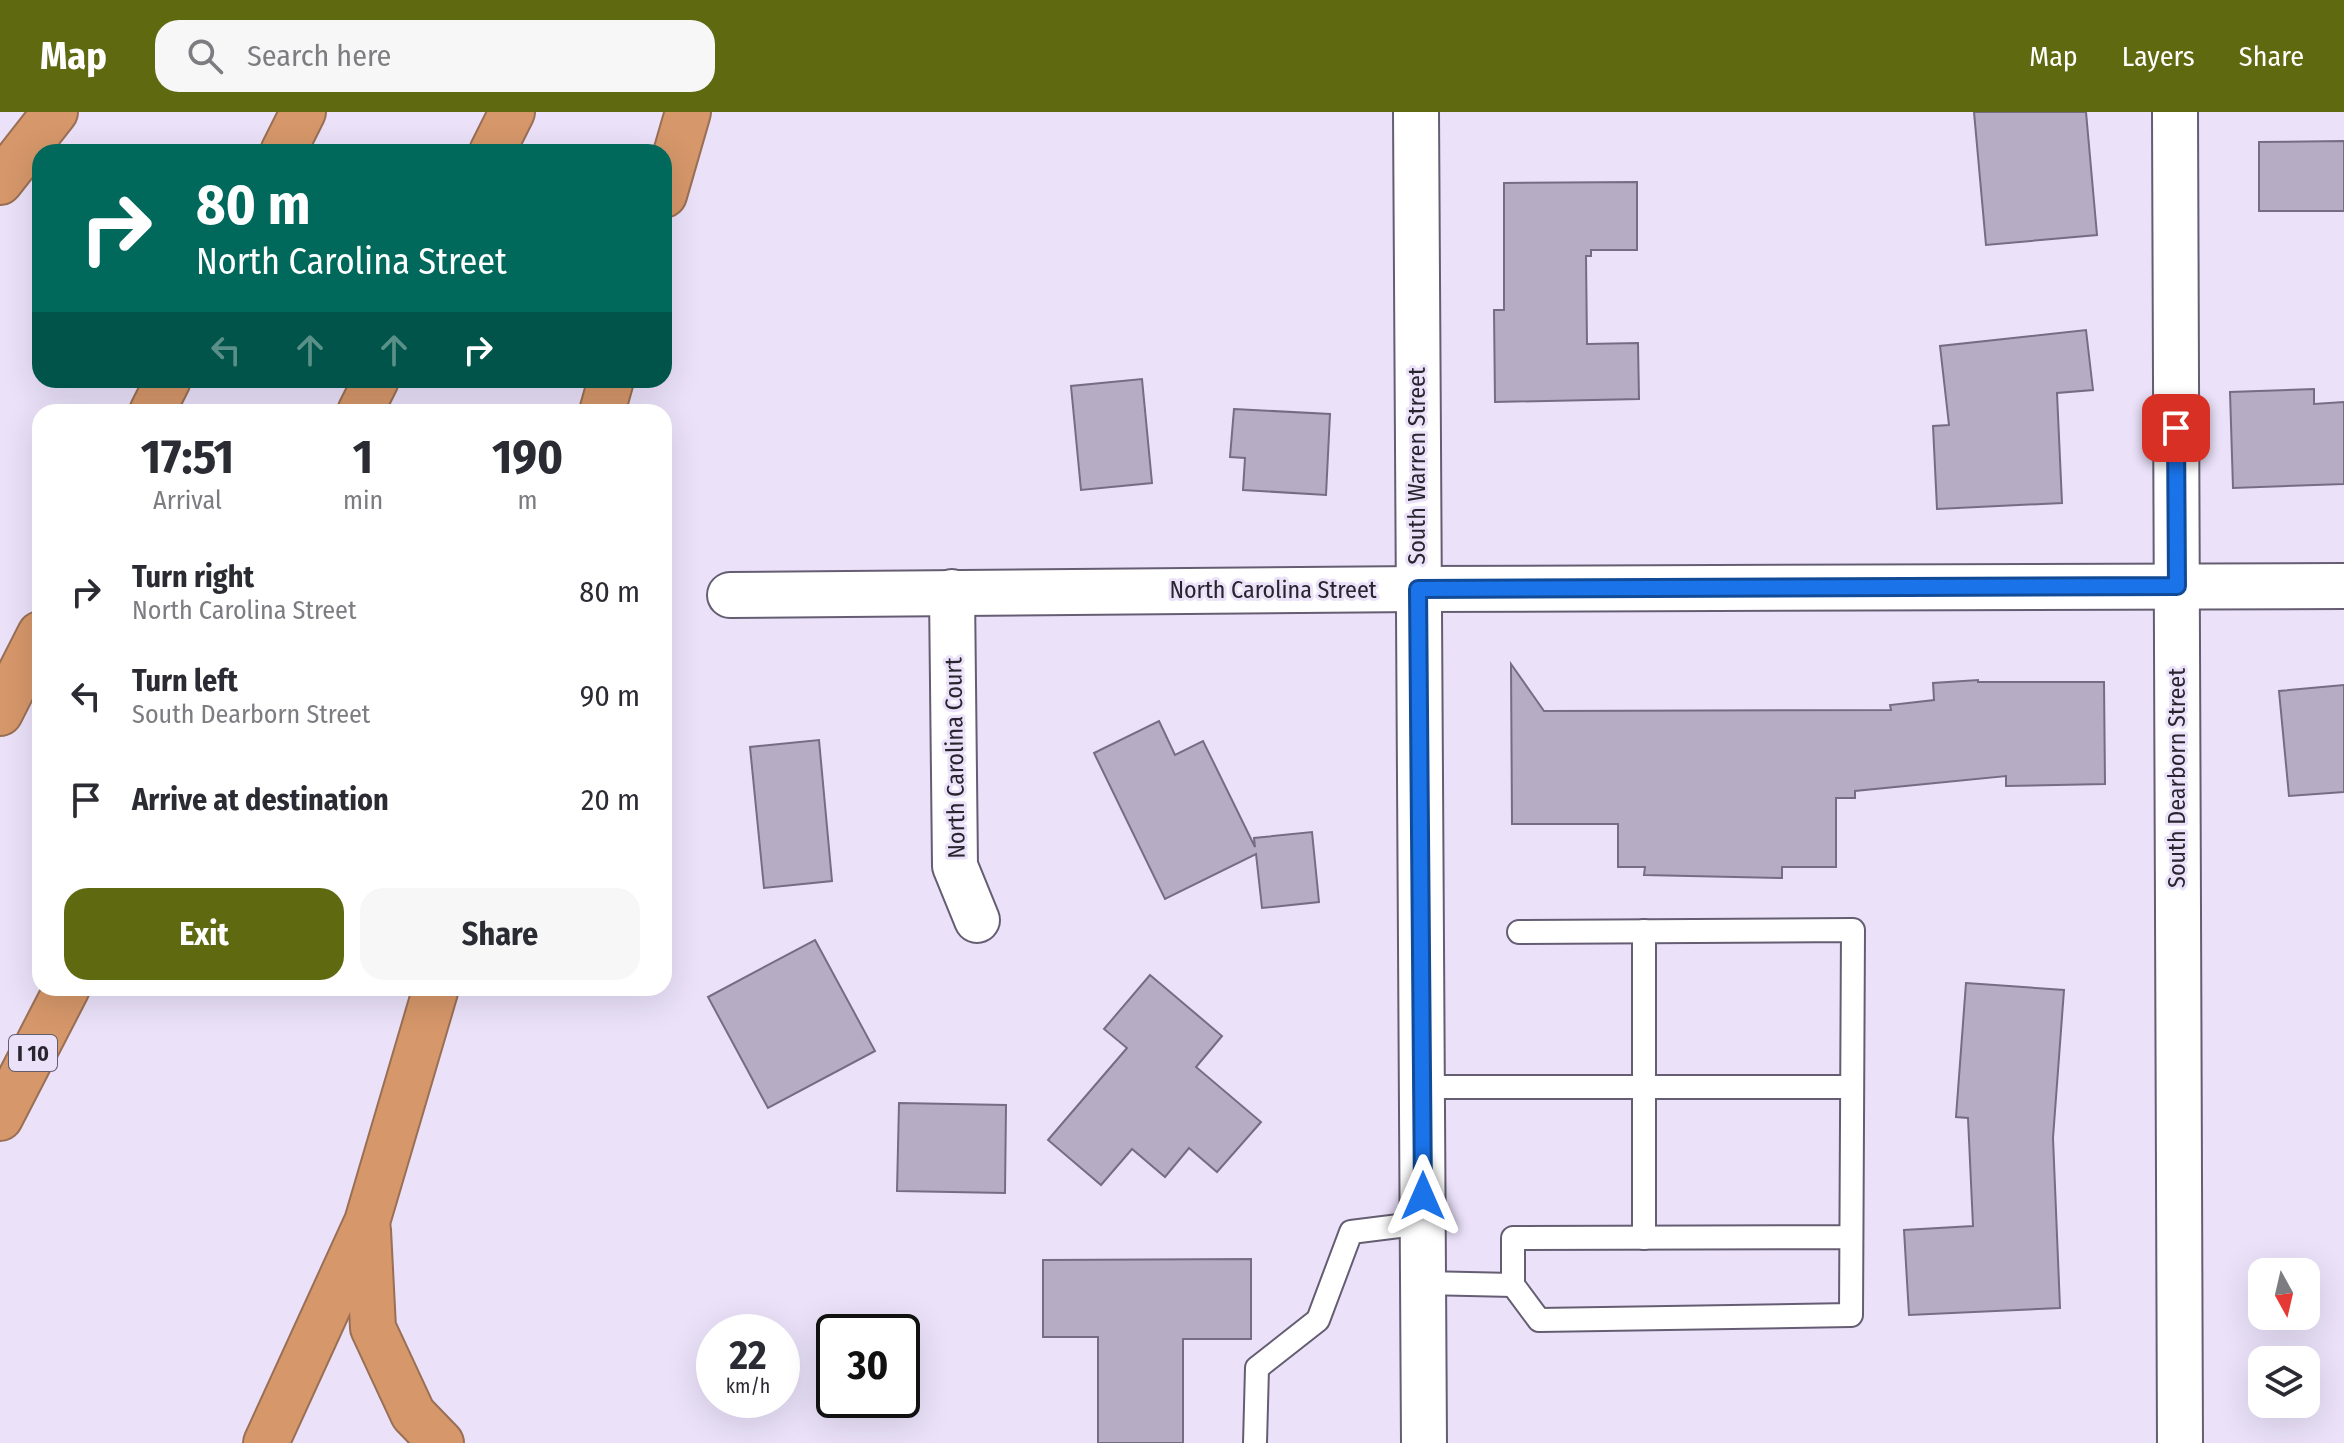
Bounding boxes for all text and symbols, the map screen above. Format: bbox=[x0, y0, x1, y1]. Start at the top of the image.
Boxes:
search box bbox=[155, 20, 715, 92]
text: Map bbox=[40, 33, 107, 79]
icon: search bbox=[183, 34, 227, 78]
text: Search here bbox=[247, 38, 391, 74]
text: Map bbox=[2029, 40, 2078, 73]
text: Layers bbox=[2122, 40, 2195, 73]
text: Share bbox=[2239, 40, 2304, 73]
text: 80 m bbox=[196, 172, 311, 239]
icon: right bbox=[64, 176, 168, 280]
text: North Carolina Street bbox=[196, 240, 507, 284]
icon: left bbox=[204, 328, 248, 372]
icon: ahead bbox=[288, 328, 332, 372]
icon: ahead bbox=[372, 328, 416, 372]
icon: right bbox=[456, 328, 500, 372]
street label: South Warren Street bbox=[1403, 367, 1431, 565]
pin bbox=[2142, 394, 2210, 462]
icon: arrive bbox=[2154, 406, 2198, 450]
text: 17:51 bbox=[141, 428, 234, 486]
text: 1 bbox=[353, 428, 373, 486]
text: 190 bbox=[492, 428, 563, 486]
text: Arrival bbox=[153, 485, 222, 516]
text: min bbox=[343, 485, 383, 516]
text: m bbox=[518, 485, 538, 516]
text: Turn right bbox=[132, 559, 254, 595]
icon: right bbox=[64, 570, 108, 614]
text: 80 m bbox=[579, 574, 640, 610]
street label: North Carolina Street bbox=[1169, 576, 1377, 604]
text: North Carolina Street bbox=[132, 595, 356, 626]
street label: North Carolina Court bbox=[939, 657, 971, 859]
text: Turn left bbox=[132, 663, 238, 699]
street label: South Dearborn Street bbox=[2163, 668, 2191, 888]
icon: left bbox=[64, 674, 108, 718]
text: 90 m bbox=[580, 678, 640, 714]
text: South Dearborn Street bbox=[132, 699, 370, 730]
icon: arrive bbox=[64, 778, 108, 822]
text: Arrive at destination bbox=[132, 782, 389, 818]
text: 20 m bbox=[581, 782, 640, 818]
button: Exit bbox=[64, 888, 344, 980]
button: Share bbox=[360, 888, 640, 980]
road number: I 10 bbox=[9, 1035, 57, 1071]
position arrow bbox=[1381, 1154, 1465, 1238]
north arrow bbox=[2248, 1258, 2320, 1330]
map controls bbox=[2248, 1258, 2320, 1418]
speed limit sign: 30 bbox=[816, 1314, 920, 1418]
text: 22 bbox=[729, 1332, 767, 1380]
button: layers bbox=[2248, 1346, 2320, 1418]
text: km/h bbox=[726, 1374, 770, 1398]

